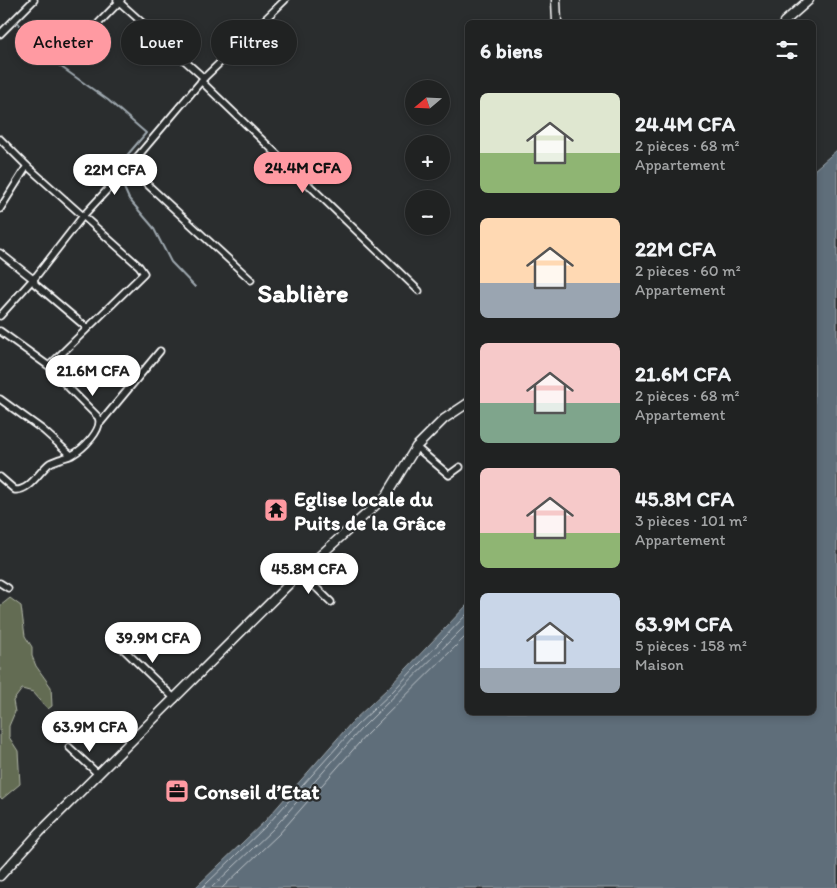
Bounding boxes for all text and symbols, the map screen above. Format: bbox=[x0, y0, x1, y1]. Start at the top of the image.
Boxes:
chip: Acheter bbox=[15, 20, 111, 65]
chip: Louer bbox=[121, 20, 201, 65]
chip: Filtres bbox=[211, 20, 297, 65]
icon: filters bbox=[773, 36, 801, 64]
text: 6 biens bbox=[480, 38, 543, 63]
north arrow bbox=[405, 80, 450, 125]
map controls bbox=[405, 80, 450, 235]
text: 24.4M CFA bbox=[635, 111, 735, 136]
icon: home bbox=[520, 113, 580, 173]
button: + bbox=[405, 135, 450, 180]
text: 2 pièces · 68 m² bbox=[635, 136, 740, 155]
pin: 24.4M CFA bbox=[246, 152, 360, 194]
pin: 22M CFA bbox=[69, 154, 161, 196]
text: Appartement bbox=[635, 155, 726, 174]
text: 24.4M CFA bbox=[265, 158, 341, 177]
text: 22M CFA bbox=[84, 160, 146, 179]
button: − bbox=[405, 190, 450, 235]
text: 22M CFA bbox=[635, 236, 716, 261]
icon: home bbox=[520, 238, 580, 298]
text: 2 pièces · 60 m² bbox=[635, 261, 741, 280]
district label: Sablière bbox=[258, 277, 348, 309]
text: Appartement bbox=[635, 280, 726, 299]
pin: 21.6M CFA bbox=[36, 354, 150, 397]
text: 21.6M CFA bbox=[56, 361, 130, 380]
text: 21.6M CFA bbox=[635, 361, 731, 386]
icon: home bbox=[520, 363, 580, 423]
text: 2 pièces · 68 m² bbox=[635, 386, 740, 405]
text: Appartement bbox=[635, 405, 726, 424]
place label: Eglise locale du Puits de la Grâce bbox=[294, 486, 446, 535]
text: 45.8M CFA bbox=[635, 486, 734, 511]
icon: home bbox=[520, 488, 580, 548]
temple icon: Eglise locale du Puits de la Grâce bbox=[263, 497, 289, 523]
text: 3 pièces · 101 m² bbox=[635, 511, 747, 530]
text: Appartement bbox=[635, 530, 726, 549]
pin: 45.8M CFA bbox=[252, 552, 366, 595]
text: 45.8M CFA bbox=[271, 559, 347, 578]
text: 63.9M CFA bbox=[635, 611, 733, 636]
icon: home bbox=[520, 613, 580, 673]
pin: 39.9M CFA bbox=[96, 622, 210, 664]
text: 39.9M CFA bbox=[116, 628, 190, 647]
text: 5 pièces · 158 m² bbox=[635, 636, 747, 655]
text: Maison bbox=[635, 655, 684, 674]
pin: 63.9M CFA bbox=[33, 710, 147, 753]
text: 63.9M CFA bbox=[53, 717, 127, 736]
office icon: Conseil d’Etat bbox=[164, 778, 190, 804]
place label: Conseil d’Etat bbox=[194, 779, 319, 804]

